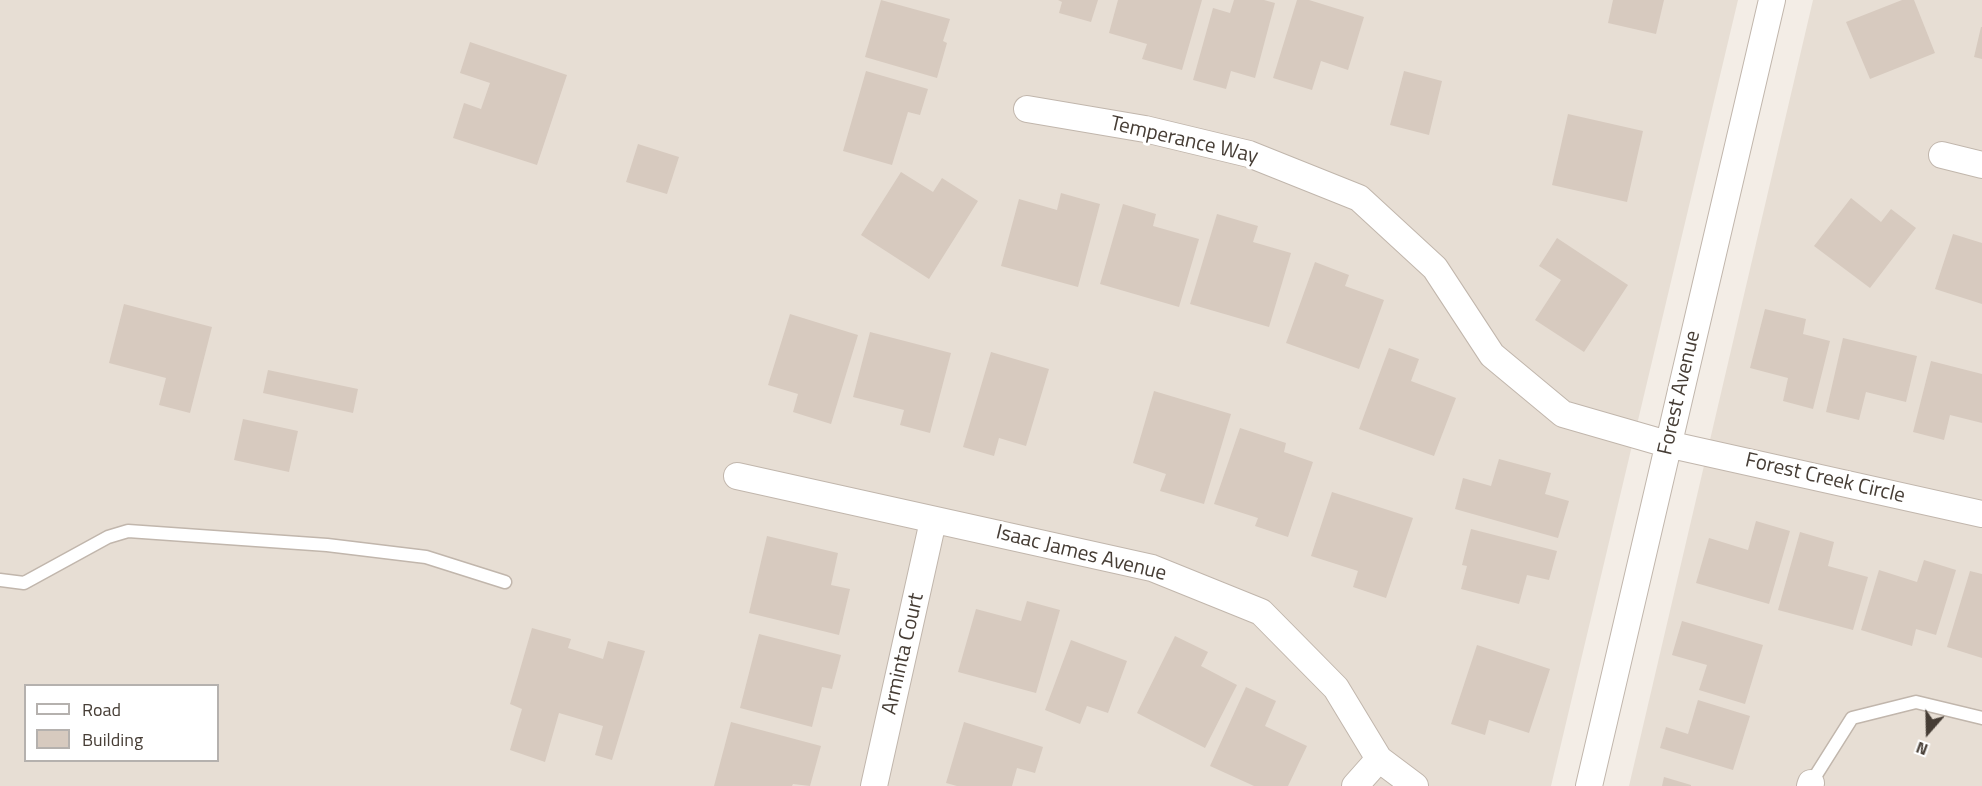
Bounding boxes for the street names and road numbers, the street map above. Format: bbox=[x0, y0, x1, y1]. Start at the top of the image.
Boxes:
street label: Temperance Way bbox=[1108, 112, 1260, 170]
street label: Forest Avenue bbox=[1653, 328, 1707, 458]
street label: Forest Creek Circle bbox=[1743, 448, 1907, 510]
street label: Isaac James Avenue bbox=[993, 521, 1169, 587]
street label: Arminta Court bbox=[878, 591, 930, 717]

